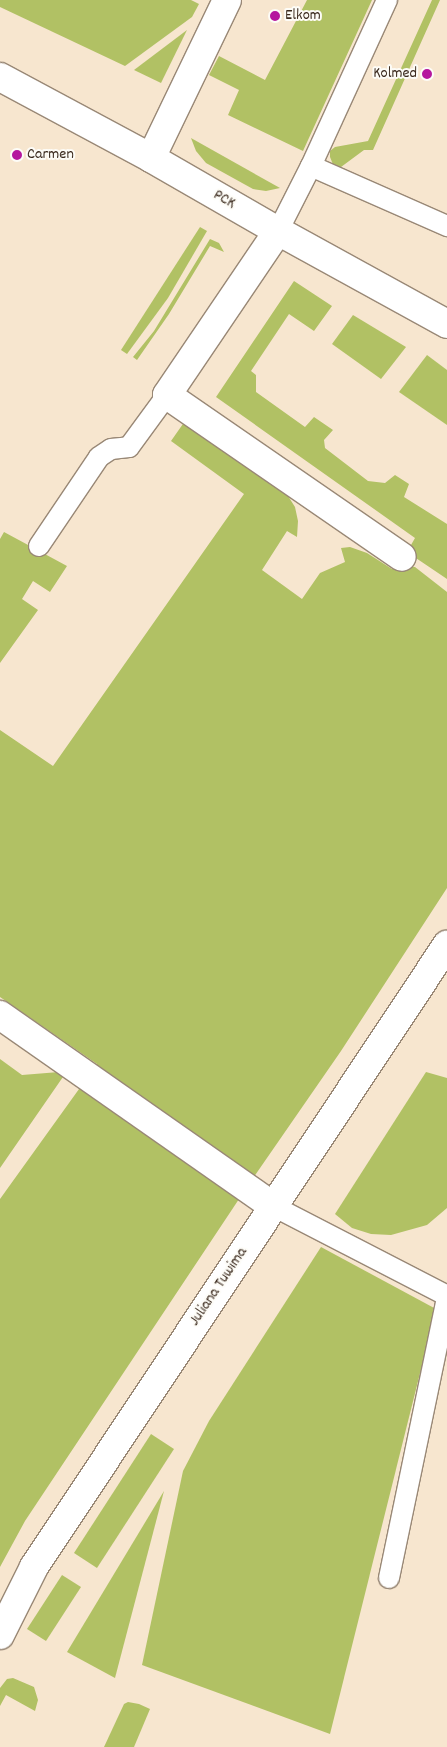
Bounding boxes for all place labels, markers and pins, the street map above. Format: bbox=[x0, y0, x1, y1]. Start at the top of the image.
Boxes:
place label: Elkom bbox=[285, 6, 321, 26]
marker: Elkom bbox=[269, 10, 281, 22]
place label: Kolmed bbox=[373, 64, 417, 84]
marker: Kolmed bbox=[421, 68, 433, 80]
place label: Carmen bbox=[27, 145, 74, 165]
marker: Carmen bbox=[11, 149, 23, 161]

